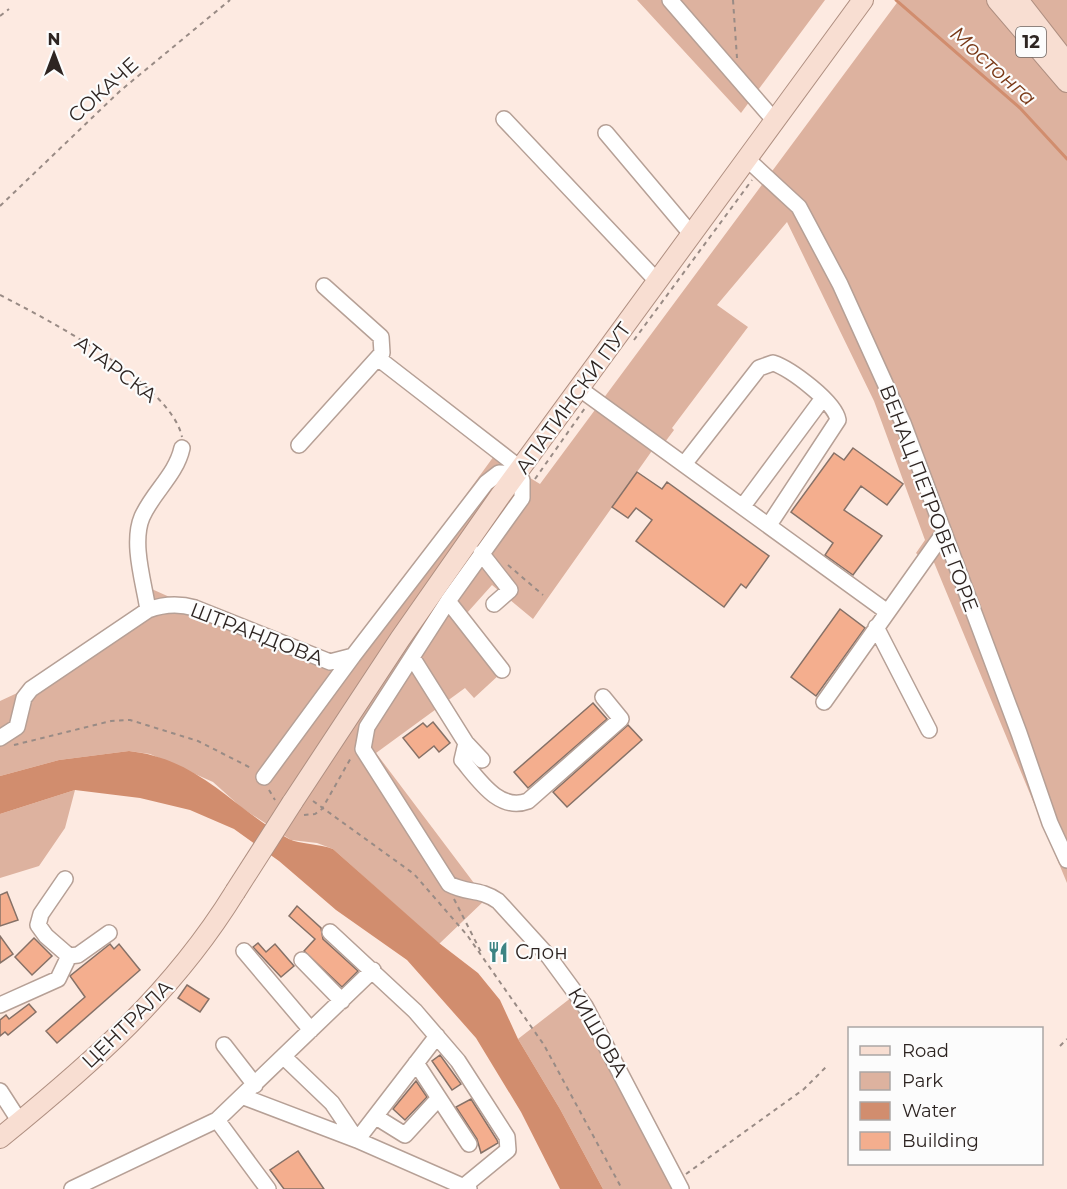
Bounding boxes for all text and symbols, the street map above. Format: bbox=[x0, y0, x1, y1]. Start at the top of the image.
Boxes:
water label: Мостонга bbox=[945, 21, 1041, 111]
north arrow bbox=[24, 24, 84, 84]
road number: 12 bbox=[1016, 27, 1046, 57]
text: N bbox=[48, 30, 60, 49]
street label: СОКАЧЕ bbox=[63, 52, 143, 128]
street label: АПАТИНСКИ ПУТ bbox=[510, 317, 636, 478]
street label: АТАРСКА bbox=[70, 330, 162, 408]
street label: ВЕНАЦ ПЕТРОВЕ ГОРЕ bbox=[875, 381, 983, 615]
street label: ШТРАНДОВА bbox=[187, 598, 327, 670]
restaurant icon: Слон bbox=[486, 940, 510, 964]
place label: Слон bbox=[515, 940, 568, 964]
street label: ЦЕНТРАЛА bbox=[77, 975, 177, 1073]
street label: КИШОВА bbox=[563, 983, 633, 1081]
legend bbox=[848, 1027, 1043, 1165]
text: Road bbox=[902, 1040, 949, 1062]
text: Park bbox=[902, 1070, 943, 1092]
text: Water bbox=[902, 1100, 957, 1122]
text: Building bbox=[902, 1130, 979, 1152]

